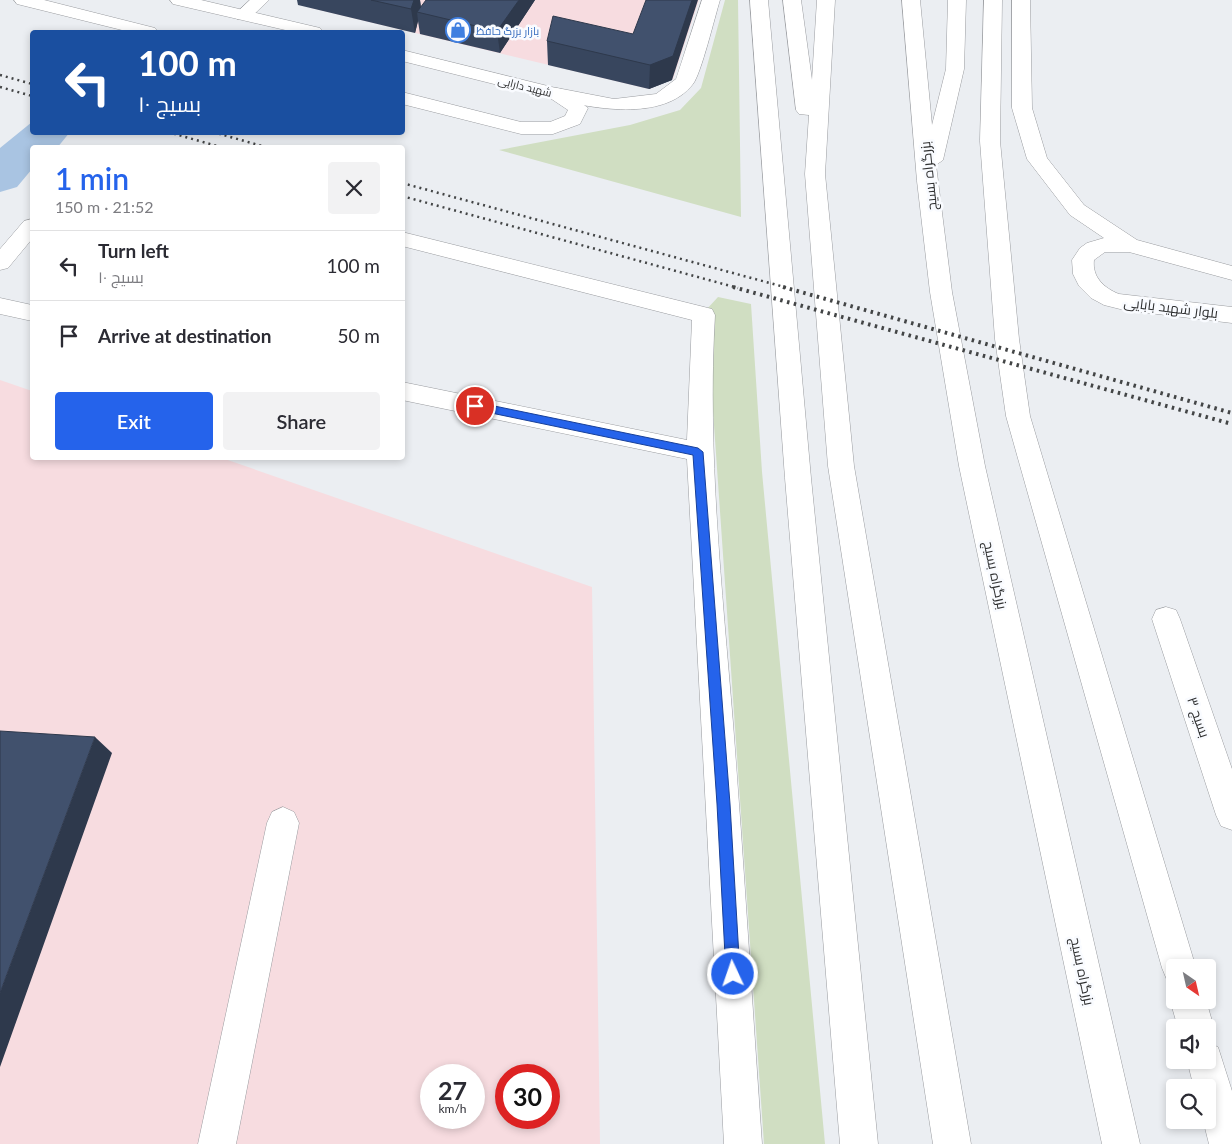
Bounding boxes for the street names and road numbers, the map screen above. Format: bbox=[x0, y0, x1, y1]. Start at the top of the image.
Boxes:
street label: شهید دارایی bbox=[496, 73, 553, 100]
street label: بزرگراه بسیج bbox=[916, 140, 941, 211]
street label: بلوار شهید بابایی bbox=[1123, 293, 1219, 321]
street label: بزرگراه بسیج bbox=[979, 539, 1012, 611]
street label: بسیج ۳ bbox=[1183, 694, 1214, 740]
street label: بزرگراه بسیج bbox=[1066, 935, 1099, 1007]

